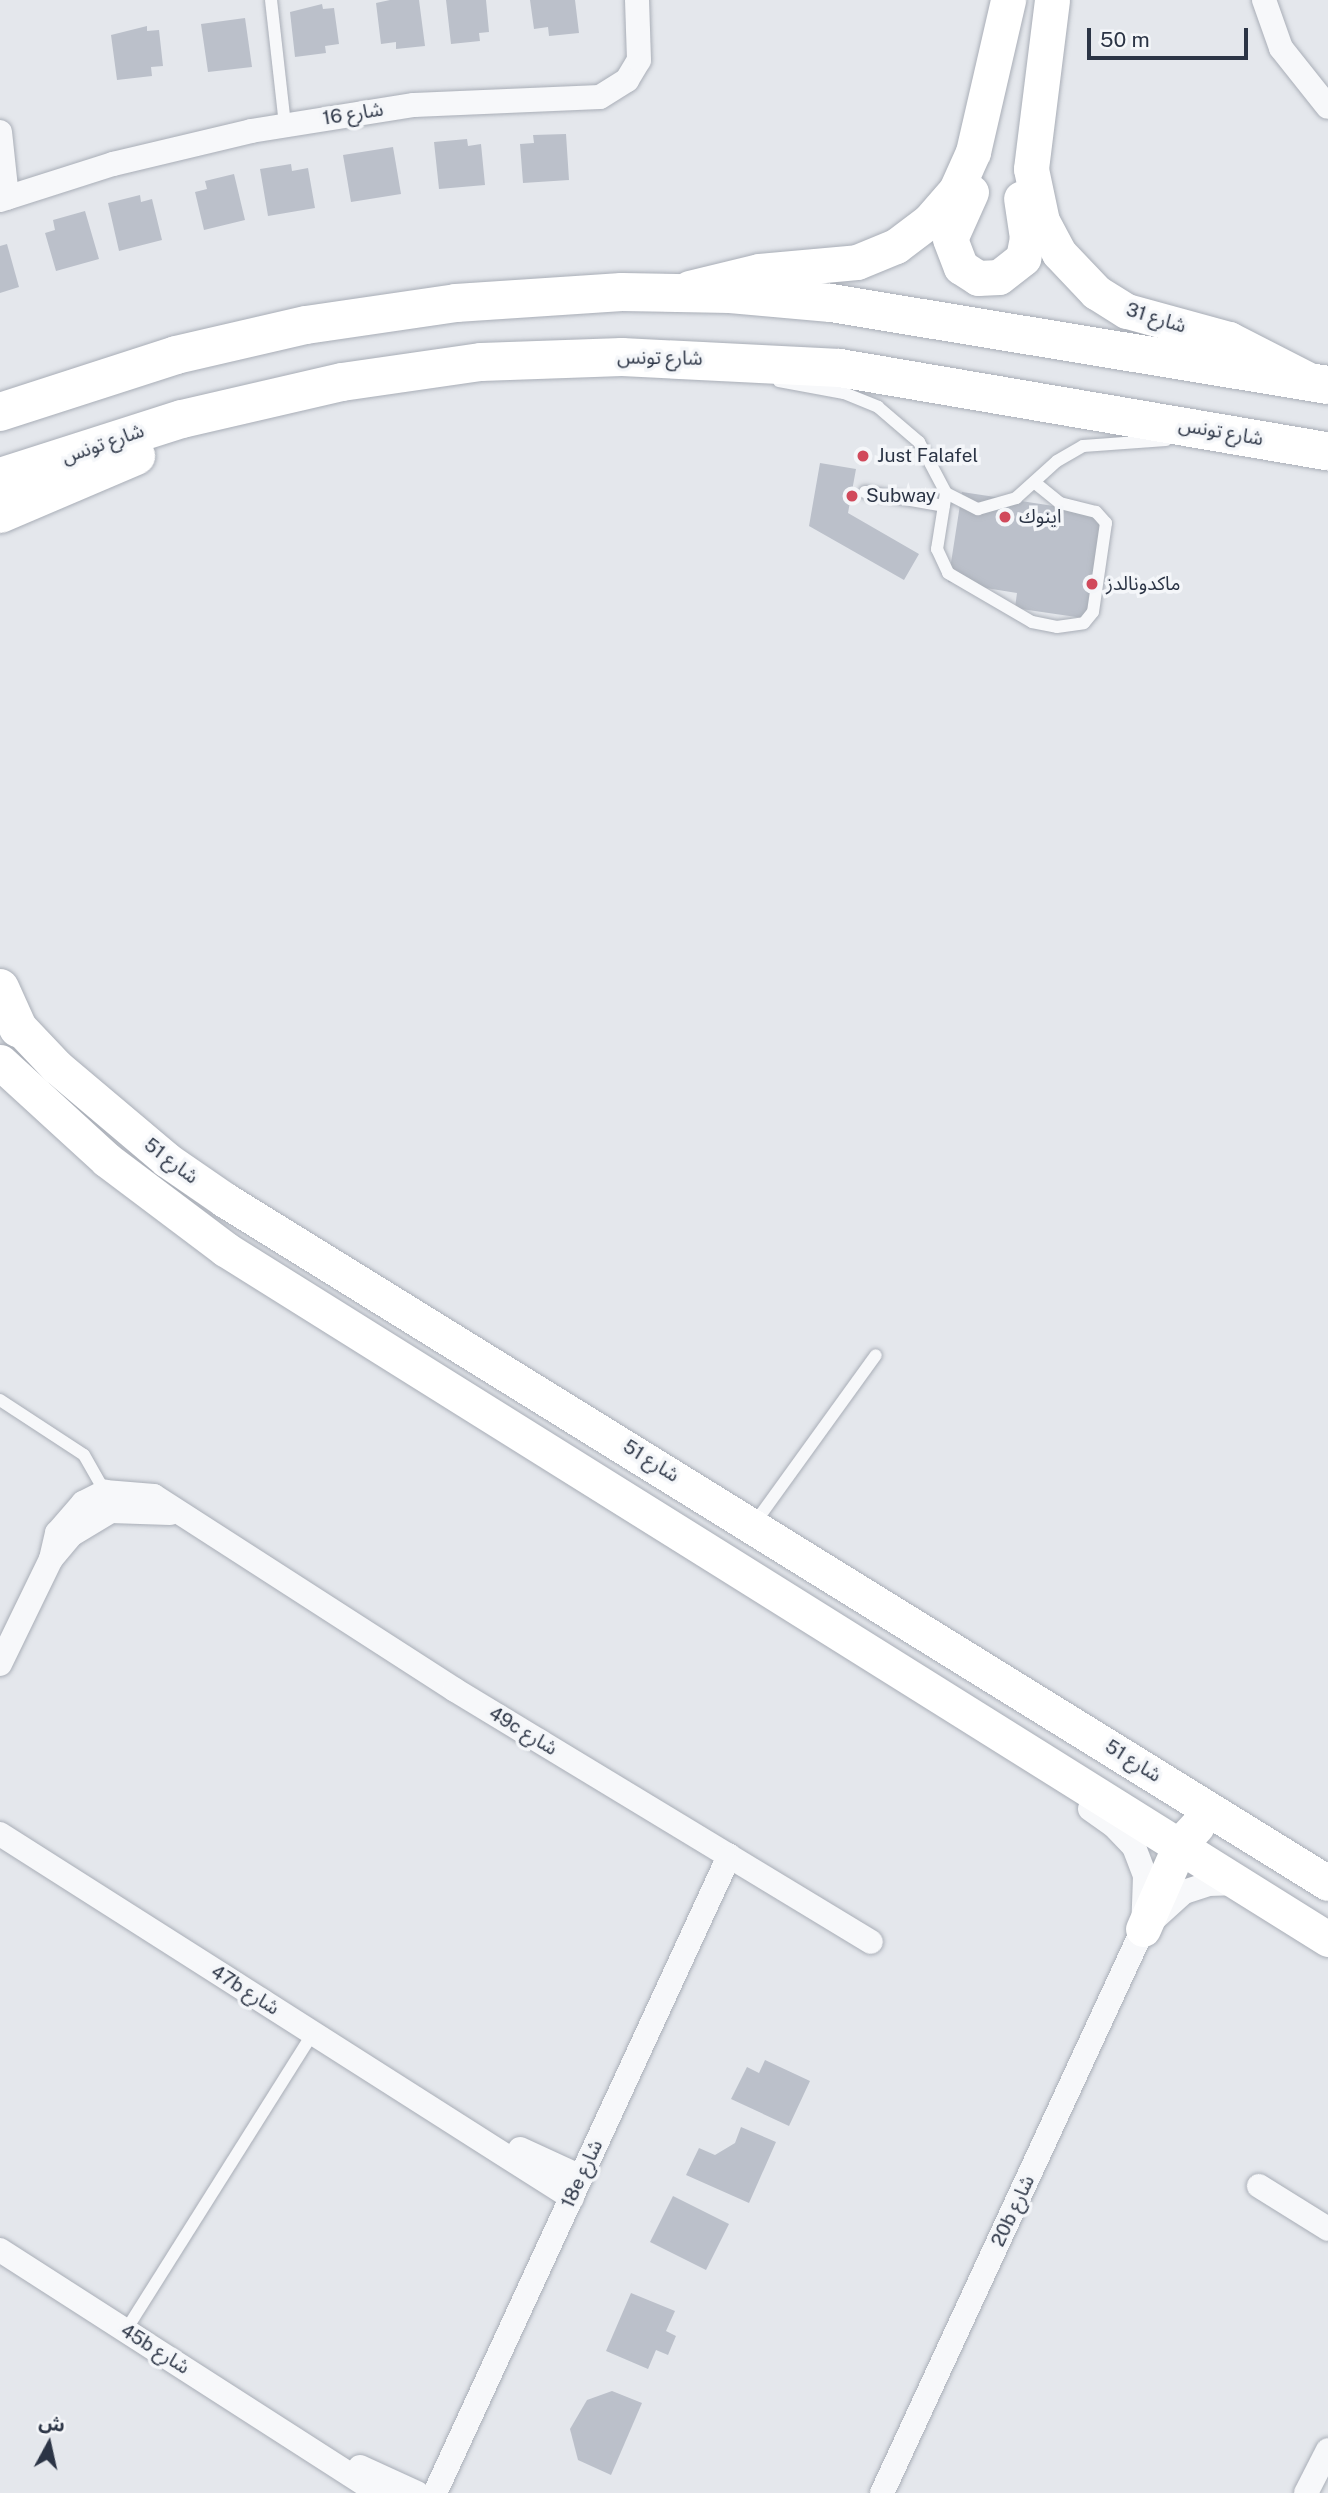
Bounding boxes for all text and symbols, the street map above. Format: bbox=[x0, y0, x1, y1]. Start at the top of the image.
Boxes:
scale bar bbox=[1090, 14, 1251, 58]
text: 50 m bbox=[1100, 27, 1150, 52]
street label: شارع 16 bbox=[321, 98, 385, 130]
street label: شارع 31 bbox=[1123, 298, 1189, 338]
street label: شارع تونس bbox=[617, 346, 703, 370]
street label: شارع تونس bbox=[1177, 413, 1265, 451]
street label: شارع تونس bbox=[59, 419, 147, 469]
place label: Just Falafel bbox=[877, 445, 978, 467]
marker: Just Falafel bbox=[855, 448, 871, 464]
place label: Subway bbox=[866, 485, 936, 507]
marker: Subway bbox=[844, 488, 860, 504]
place label: اينوك bbox=[1019, 506, 1061, 528]
marker: اينوك bbox=[997, 509, 1013, 525]
place label: ماكدونالدز bbox=[1106, 573, 1181, 595]
marker: ماكدونالدز bbox=[1084, 576, 1100, 592]
street label: شارع 51 bbox=[140, 1133, 202, 1189]
street label: شارع 51 bbox=[619, 1435, 683, 1487]
street label: 49c شارع bbox=[485, 1702, 561, 1760]
street label: شارع 51 bbox=[1101, 1735, 1165, 1787]
street label: 47b شارع bbox=[207, 1960, 283, 2020]
street label: 18e شارع bbox=[556, 2136, 608, 2212]
street label: 20b شارع bbox=[987, 2172, 1039, 2250]
street label: 45b شارع bbox=[116, 2319, 194, 2379]
north arrow bbox=[14, 2409, 84, 2479]
text: ش bbox=[38, 2411, 66, 2436]

